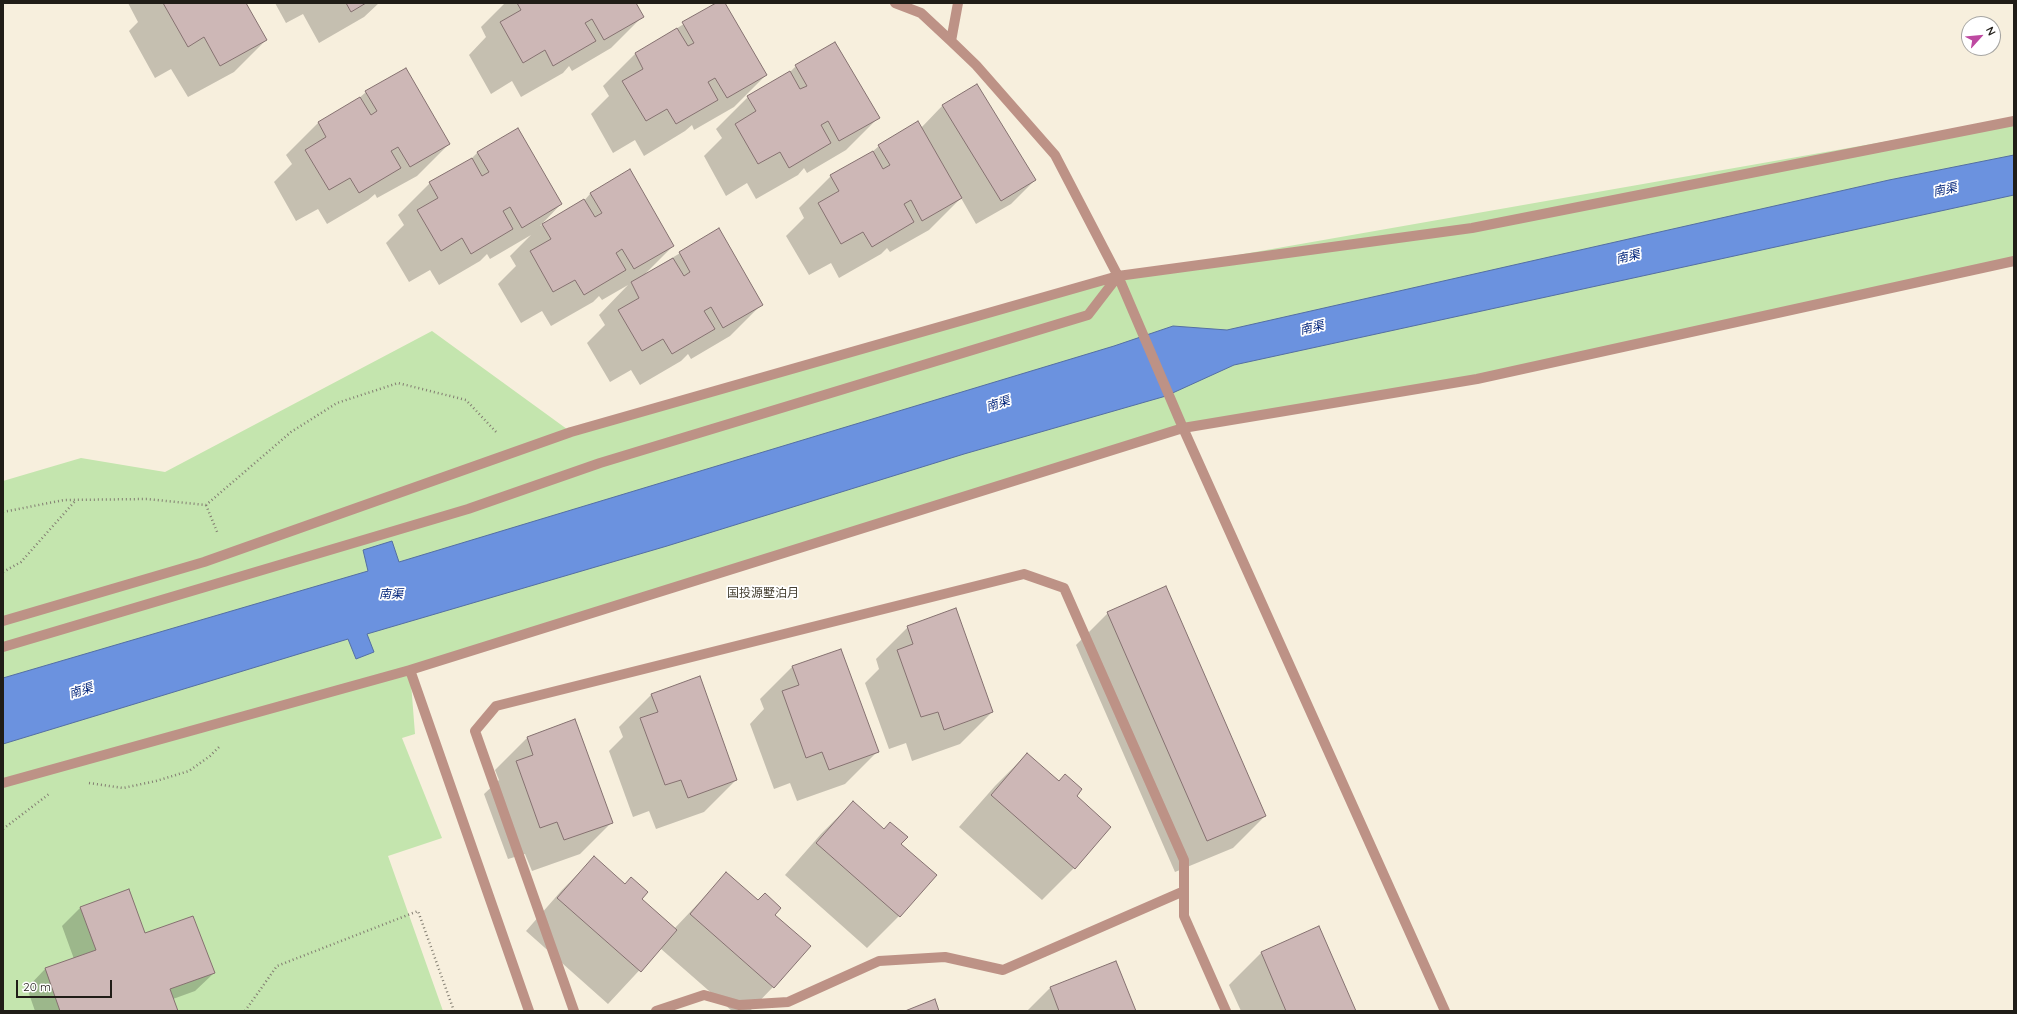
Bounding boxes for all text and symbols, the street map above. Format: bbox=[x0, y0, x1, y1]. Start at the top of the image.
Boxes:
north arrow bbox=[1961, 16, 2001, 56]
text: N bbox=[1983, 24, 1999, 38]
water label: 南渠 bbox=[1932, 180, 1958, 200]
water label: 南渠 bbox=[1615, 247, 1641, 267]
water label: 南渠 bbox=[1299, 318, 1325, 338]
water label: 南渠 bbox=[984, 394, 1012, 414]
district label: 国投源墅泊月 bbox=[727, 586, 799, 600]
water label: 南渠 bbox=[379, 587, 403, 601]
water label: 南渠 bbox=[67, 681, 95, 701]
scale bar bbox=[18, 972, 114, 998]
text: 20 m bbox=[23, 979, 51, 994]

